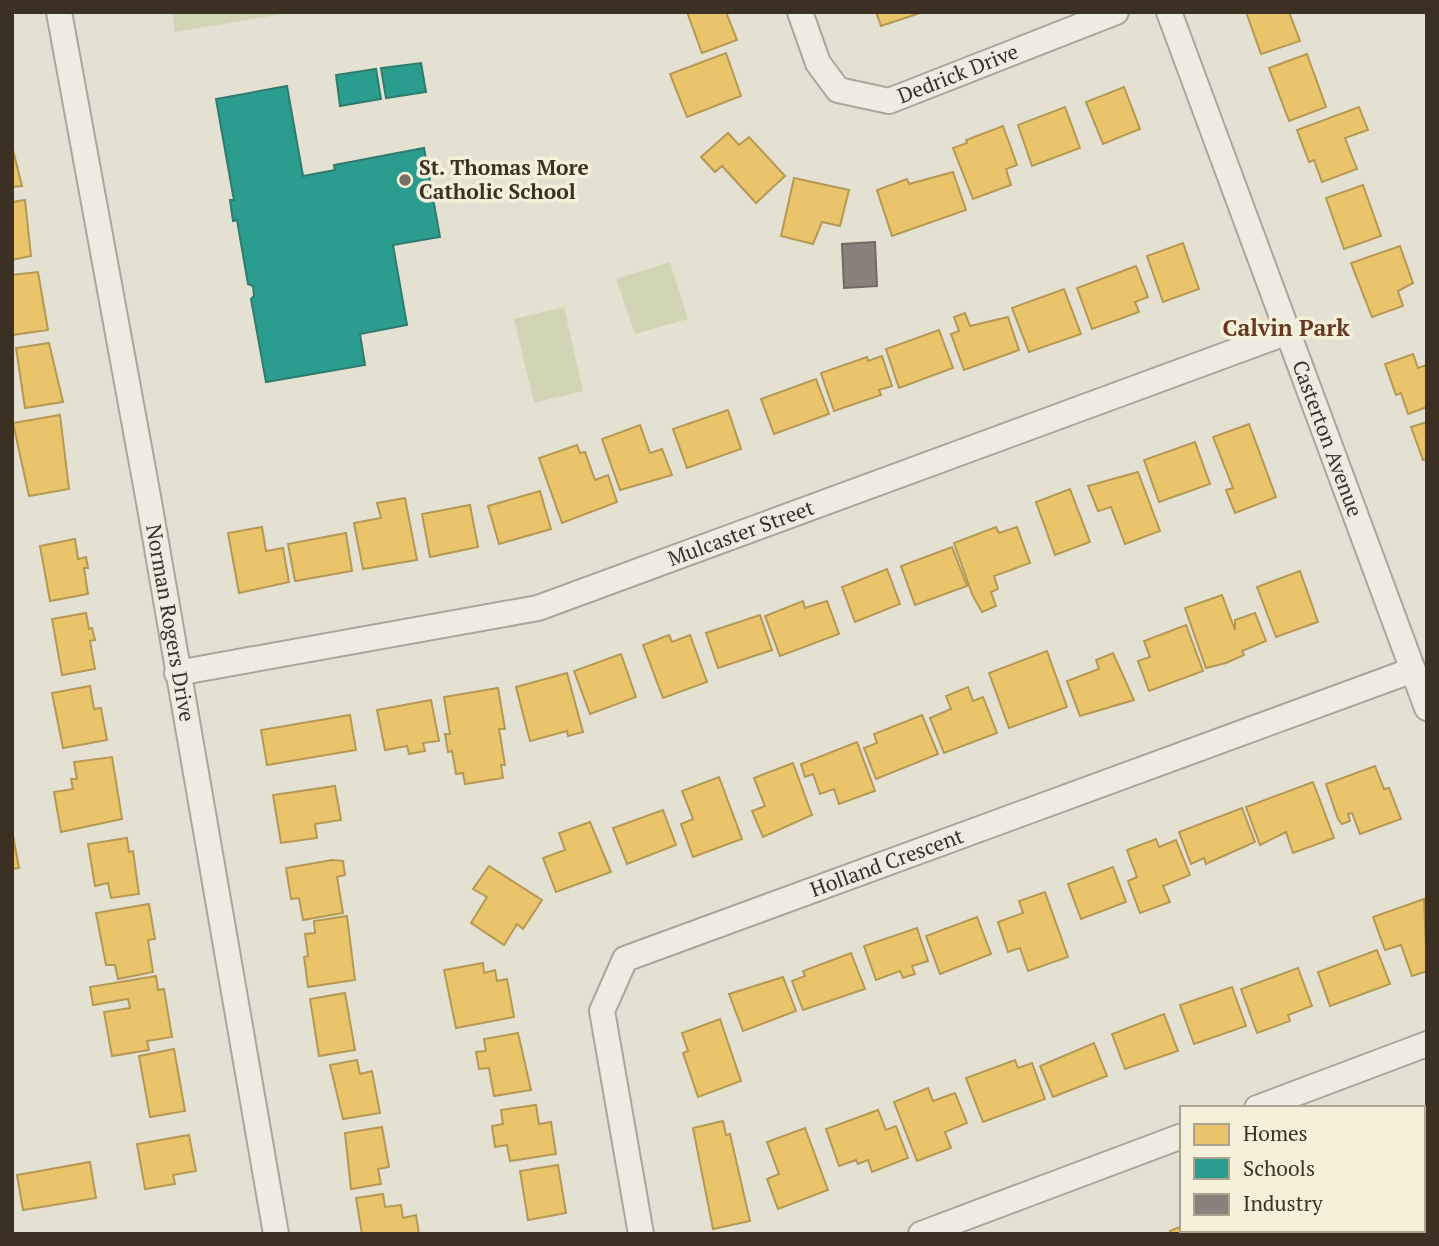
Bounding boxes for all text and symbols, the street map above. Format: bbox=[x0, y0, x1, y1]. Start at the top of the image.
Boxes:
street label: Dedrick Drive bbox=[893, 37, 1022, 109]
place label: St. Thomas More Catholic School bbox=[419, 153, 589, 205]
marker: St. Thomas More Catholic School bbox=[397, 172, 413, 188]
district label: Calvin Park bbox=[1222, 312, 1350, 343]
street label: Casterton Avenue bbox=[1286, 356, 1370, 521]
street label: Mulcaster Street bbox=[664, 493, 818, 572]
street label: Norman Rogers Drive bbox=[140, 522, 202, 724]
street label: Holland Crescent bbox=[806, 821, 967, 903]
legend bbox=[1180, 1106, 1425, 1232]
text: Homes bbox=[1243, 1119, 1308, 1147]
text: Schools bbox=[1243, 1154, 1315, 1182]
text: Industry bbox=[1243, 1189, 1323, 1217]

